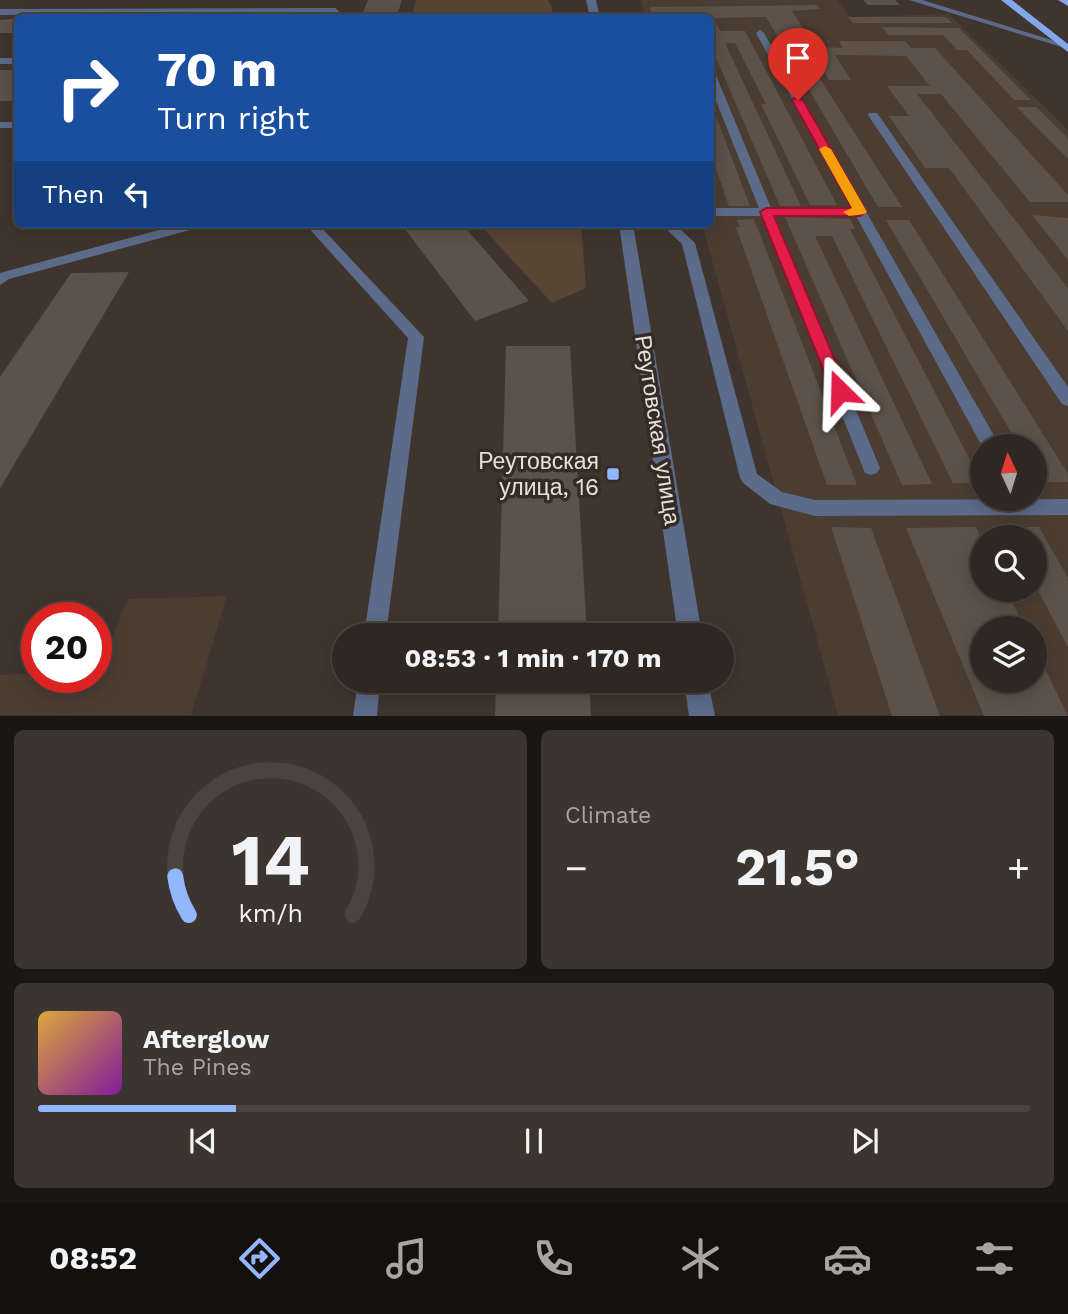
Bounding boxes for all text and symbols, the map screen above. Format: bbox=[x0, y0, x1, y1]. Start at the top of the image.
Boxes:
pin bbox=[768, 28, 828, 100]
icon: arrive bbox=[779, 39, 817, 77]
text: 70 m bbox=[157, 40, 277, 98]
icon: right bbox=[42, 42, 133, 133]
text: Turn right bbox=[157, 99, 309, 137]
icon: left bbox=[118, 175, 156, 213]
text: Then bbox=[42, 179, 104, 209]
street label: Реутовская улица bbox=[629, 333, 686, 527]
position arrow bbox=[803, 354, 877, 428]
north arrow bbox=[970, 434, 1046, 511]
map controls bbox=[970, 434, 1047, 693]
place label: Реутовская улица, 16 bbox=[478, 448, 599, 501]
marker: Реутовская улица, 16 bbox=[605, 466, 621, 482]
button: search bbox=[970, 525, 1047, 602]
speed limit sign: 20 bbox=[21, 602, 112, 693]
button: layers bbox=[970, 616, 1047, 693]
text: 08:53 · 1 min · 170 m bbox=[405, 643, 661, 673]
text: Climate bbox=[565, 802, 651, 829]
text: 14 bbox=[231, 818, 310, 904]
text: 21.5° bbox=[735, 837, 860, 898]
text: − bbox=[565, 846, 588, 890]
text: + bbox=[1007, 846, 1030, 890]
text: km/h bbox=[238, 899, 303, 928]
text: Afterglow bbox=[143, 1024, 269, 1054]
text: The Pines bbox=[143, 1054, 252, 1081]
icon: previous bbox=[184, 1122, 222, 1160]
icon: pause bbox=[515, 1122, 553, 1160]
icon: next bbox=[846, 1122, 884, 1160]
icon: directions bbox=[235, 1234, 284, 1283]
icon: music bbox=[382, 1234, 431, 1283]
icon: phone bbox=[529, 1234, 578, 1283]
icon: climate bbox=[676, 1234, 725, 1283]
icon: car bbox=[823, 1234, 872, 1283]
icon: filters bbox=[970, 1234, 1019, 1283]
text: 08:52 bbox=[49, 1239, 137, 1277]

